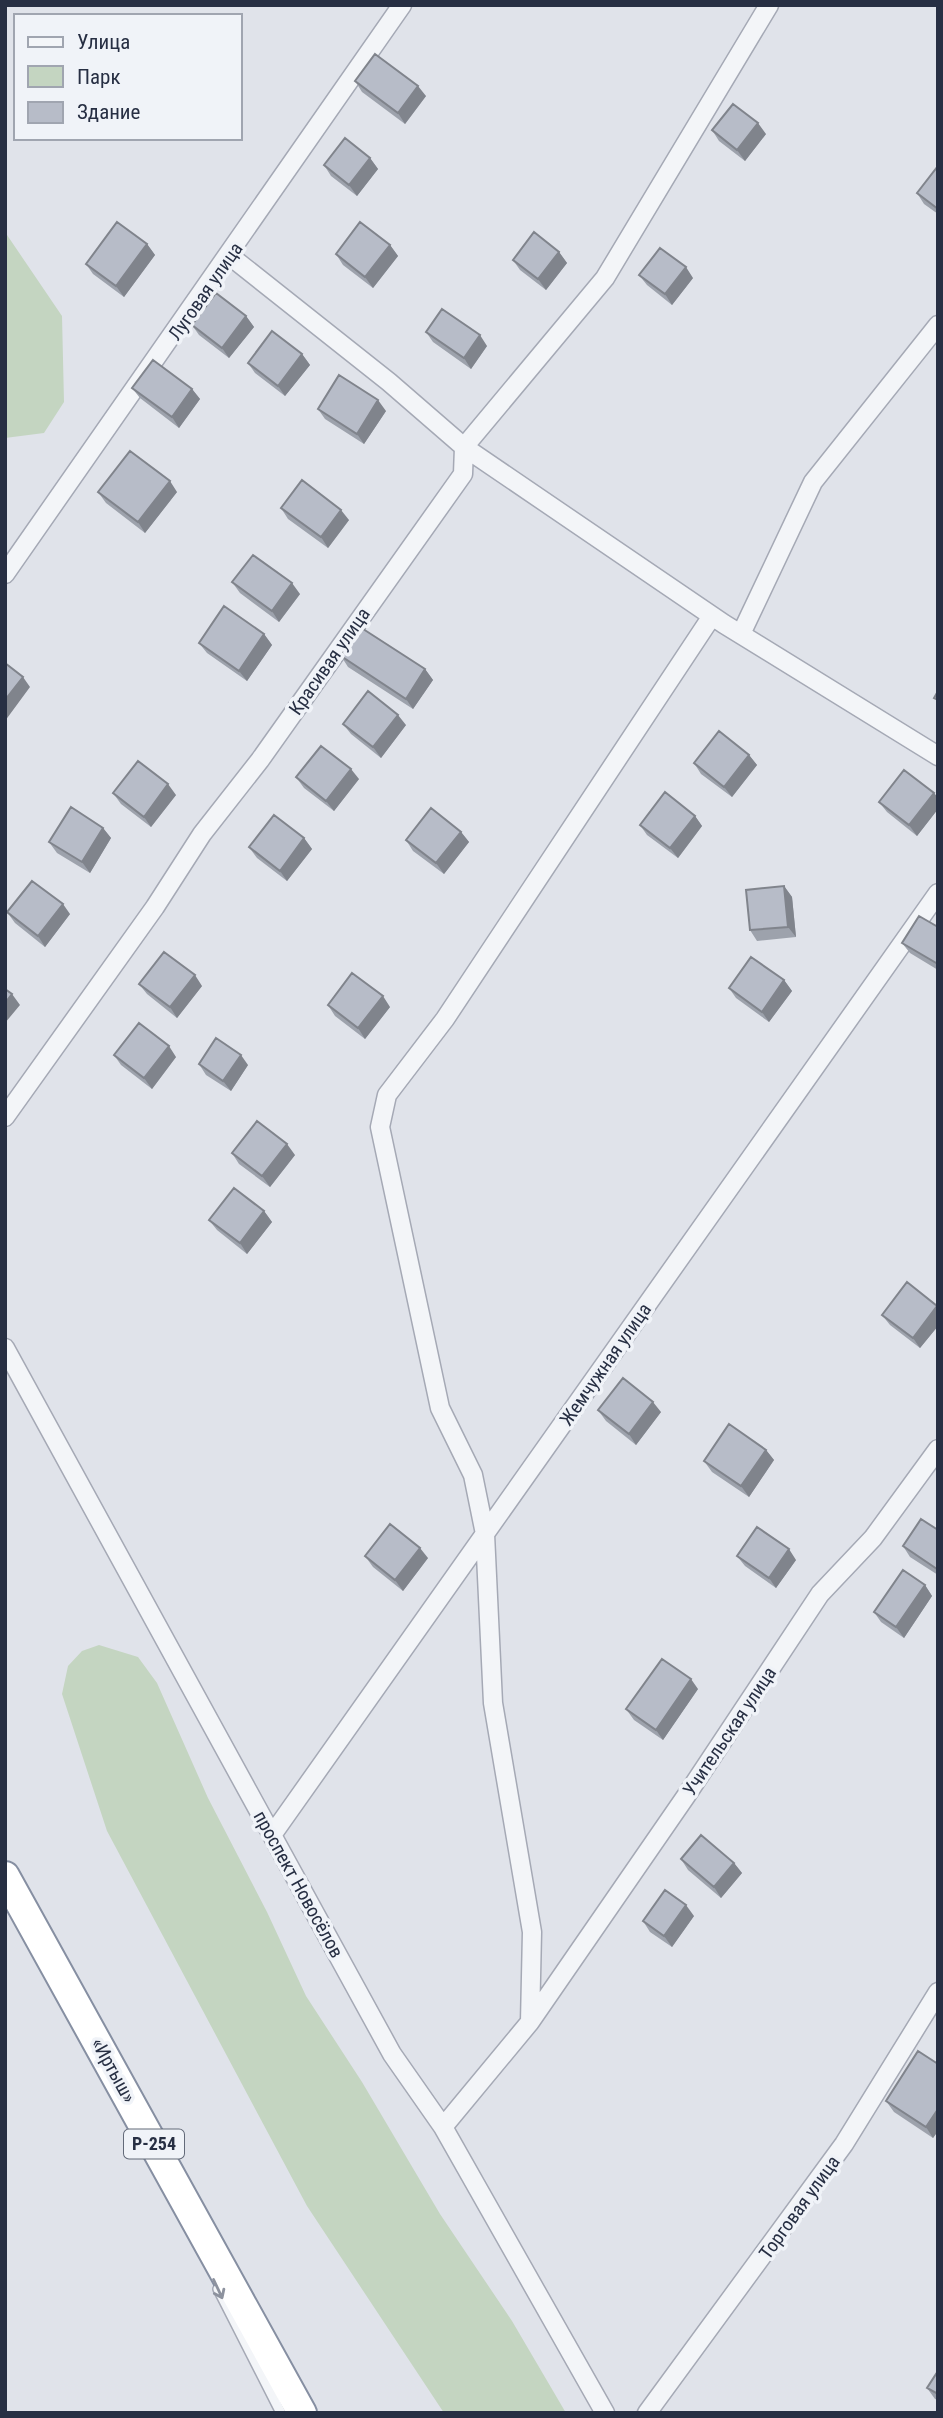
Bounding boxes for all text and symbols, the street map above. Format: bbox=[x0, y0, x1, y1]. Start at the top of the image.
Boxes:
legend bbox=[14, 14, 242, 140]
text: Улица bbox=[77, 30, 130, 54]
text: Парк bbox=[77, 65, 121, 89]
text: Здание bbox=[77, 100, 141, 124]
street label: Луговая улица bbox=[163, 238, 248, 345]
street label: Красивая улица bbox=[284, 603, 375, 719]
street label: Жемчужная улица bbox=[555, 1299, 656, 1430]
street label: Учительская улица bbox=[678, 1662, 781, 1800]
street label: проспект Новосёлов bbox=[249, 1807, 348, 1962]
street label: «Иртыш» bbox=[86, 2034, 141, 2107]
road number: Р-254 bbox=[124, 2130, 184, 2158]
street label: Торговая улица bbox=[754, 2151, 845, 2264]
one-way arrow bbox=[212, 2278, 225, 2299]

